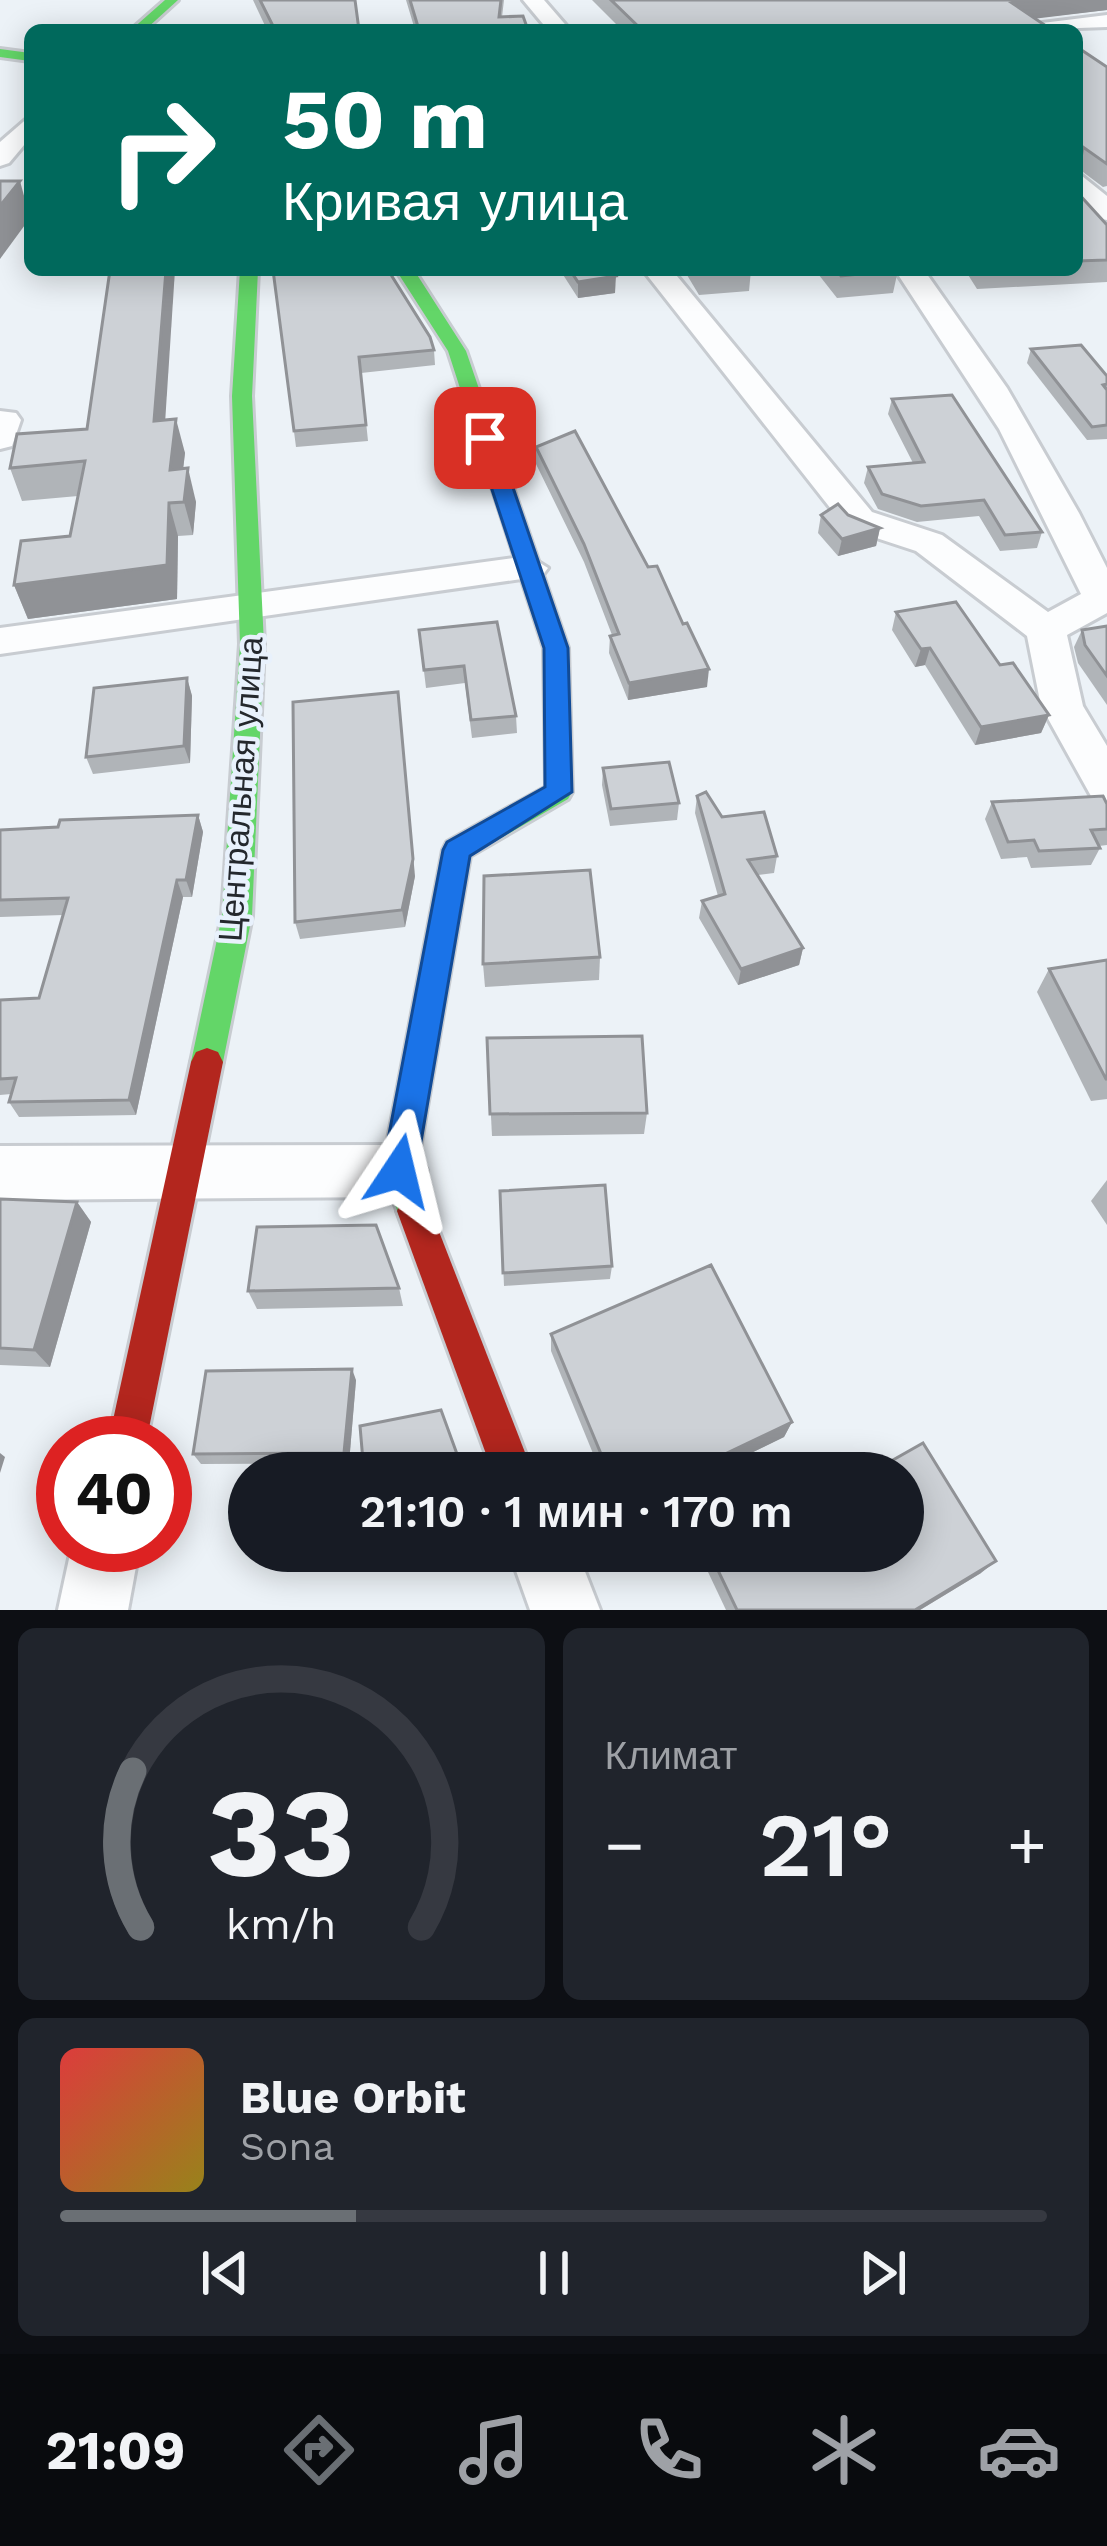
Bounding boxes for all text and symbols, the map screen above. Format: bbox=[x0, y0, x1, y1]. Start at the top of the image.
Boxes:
text: 50 m bbox=[282, 70, 488, 168]
icon: right bbox=[84, 72, 240, 228]
text: Кривая улица bbox=[282, 170, 628, 233]
pin bbox=[434, 387, 536, 489]
icon: arrive bbox=[452, 405, 518, 471]
street label: Центральная улица bbox=[210, 635, 271, 943]
position arrow bbox=[336, 1108, 462, 1234]
speed limit sign: 40 bbox=[36, 1416, 192, 1572]
text: 21:10 · 1 мин · 170 m bbox=[360, 1485, 792, 1538]
text: Климат bbox=[605, 1733, 737, 1778]
text: 33 bbox=[207, 1760, 355, 1906]
text: 21° bbox=[759, 1792, 893, 1898]
text: − bbox=[605, 1807, 644, 1884]
text: + bbox=[1007, 1807, 1047, 1884]
text: km/h bbox=[226, 1899, 336, 1949]
text: Blue Orbit bbox=[240, 2071, 466, 2124]
text: Sona bbox=[240, 2124, 335, 2169]
icon: previous bbox=[192, 2240, 258, 2306]
icon: pause bbox=[521, 2240, 587, 2306]
icon: next bbox=[850, 2240, 916, 2306]
icon: directions bbox=[277, 2408, 361, 2492]
icon: music bbox=[452, 2408, 536, 2492]
icon: phone bbox=[627, 2408, 711, 2492]
icon: climate bbox=[802, 2408, 886, 2492]
icon: car bbox=[977, 2408, 1061, 2492]
text: 21:09 bbox=[46, 2419, 185, 2482]

